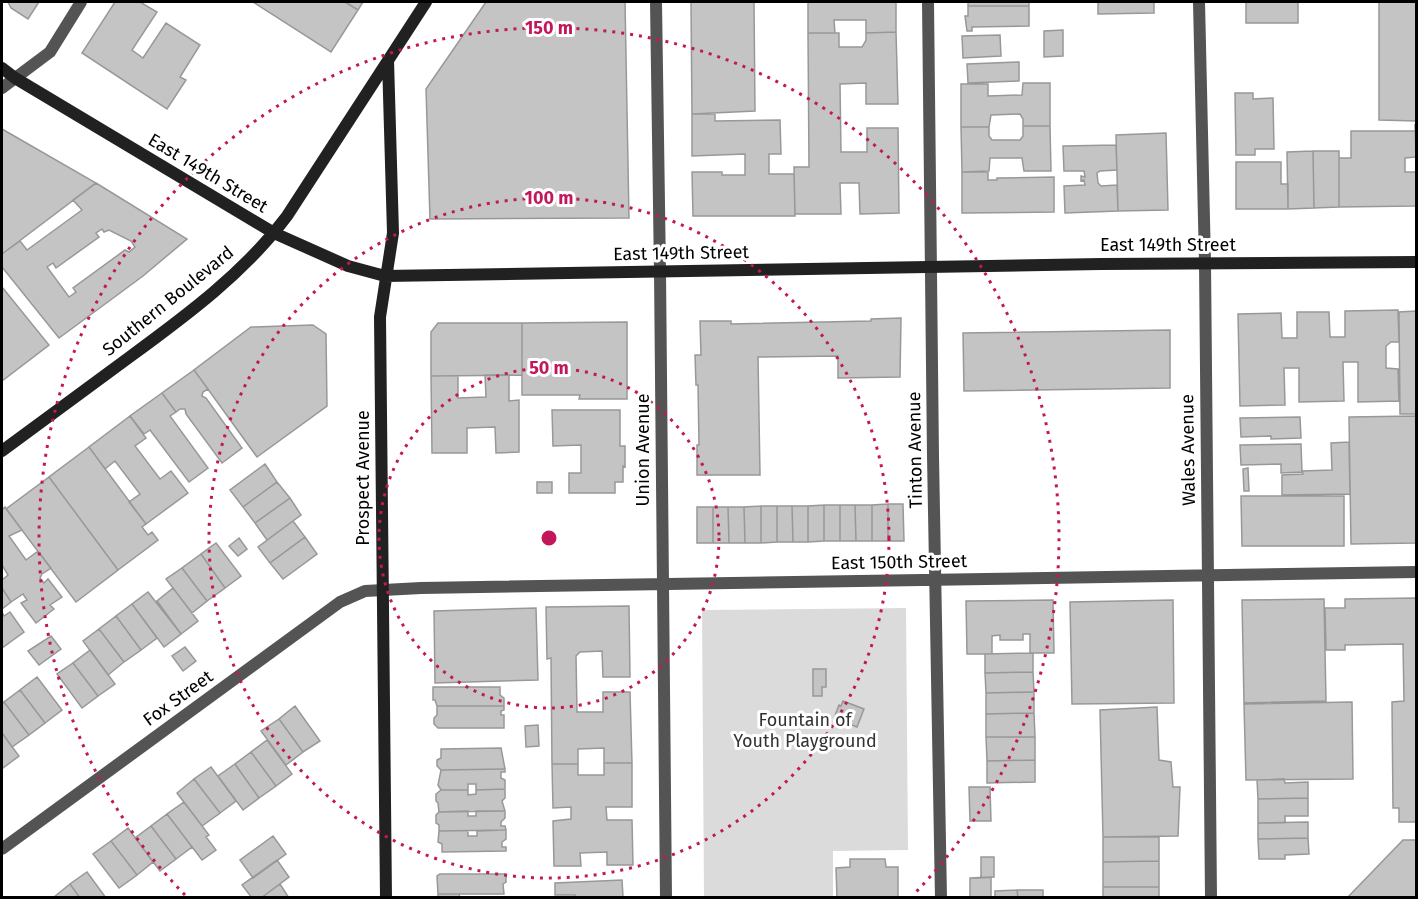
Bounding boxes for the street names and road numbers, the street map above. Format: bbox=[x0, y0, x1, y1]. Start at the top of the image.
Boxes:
street label: East 149th Street bbox=[144, 129, 272, 218]
street label: East 149th Street bbox=[1100, 234, 1236, 256]
street label: Southern Boulevard bbox=[98, 241, 238, 361]
street label: East 149th Street bbox=[613, 241, 750, 265]
street label: Tinton Avenue bbox=[903, 391, 927, 509]
street label: Union Avenue bbox=[632, 393, 654, 507]
street label: Wales Avenue bbox=[1176, 394, 1200, 506]
street label: Prospect Avenue bbox=[352, 410, 374, 546]
street label: East 150th Street bbox=[831, 550, 968, 574]
street label: Fox Street bbox=[139, 665, 218, 731]

